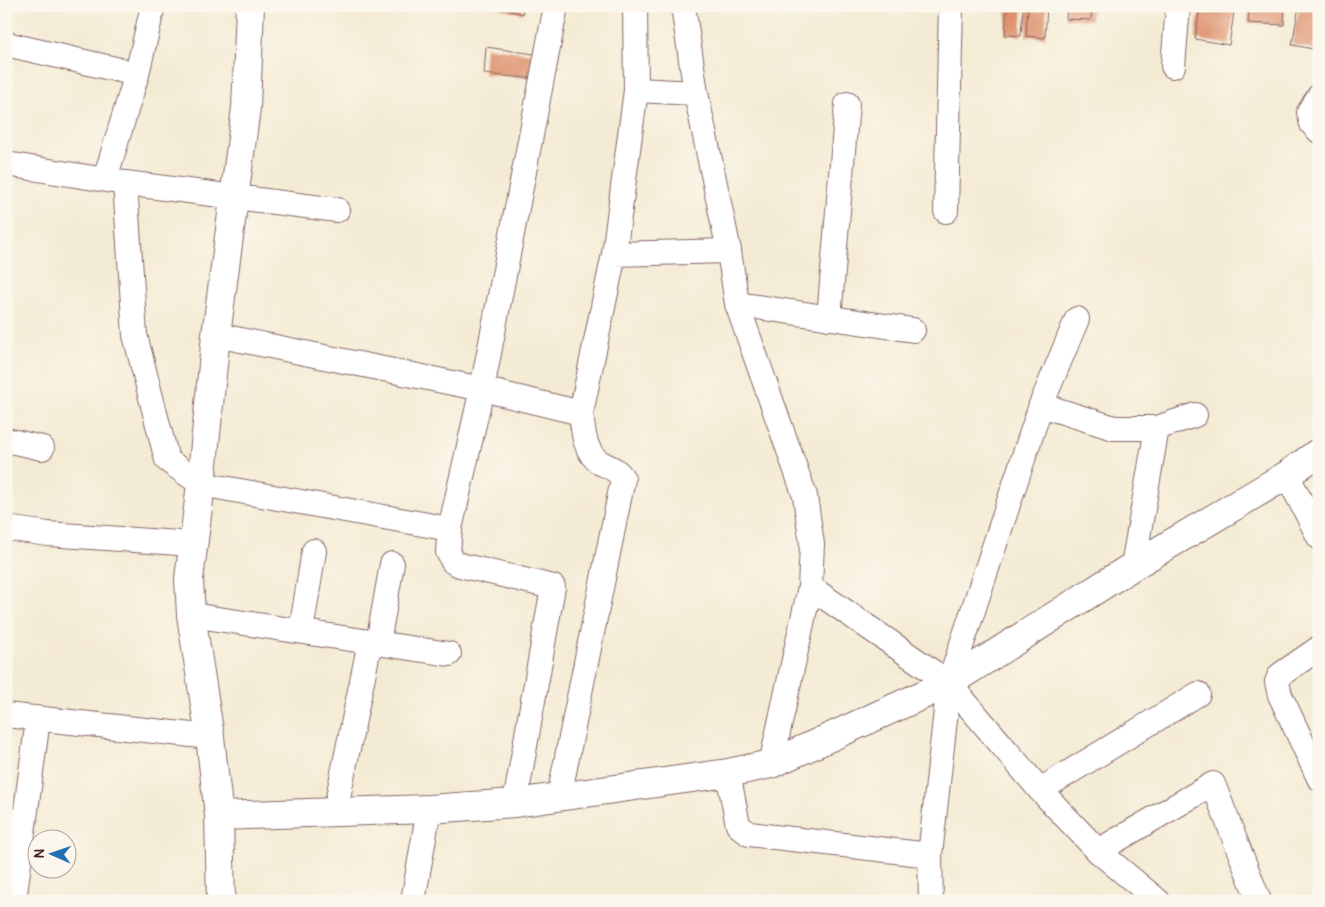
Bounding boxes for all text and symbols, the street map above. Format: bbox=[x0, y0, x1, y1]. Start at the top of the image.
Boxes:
north arrow bbox=[28, 830, 78, 880]
text: N bbox=[31, 849, 48, 859]

